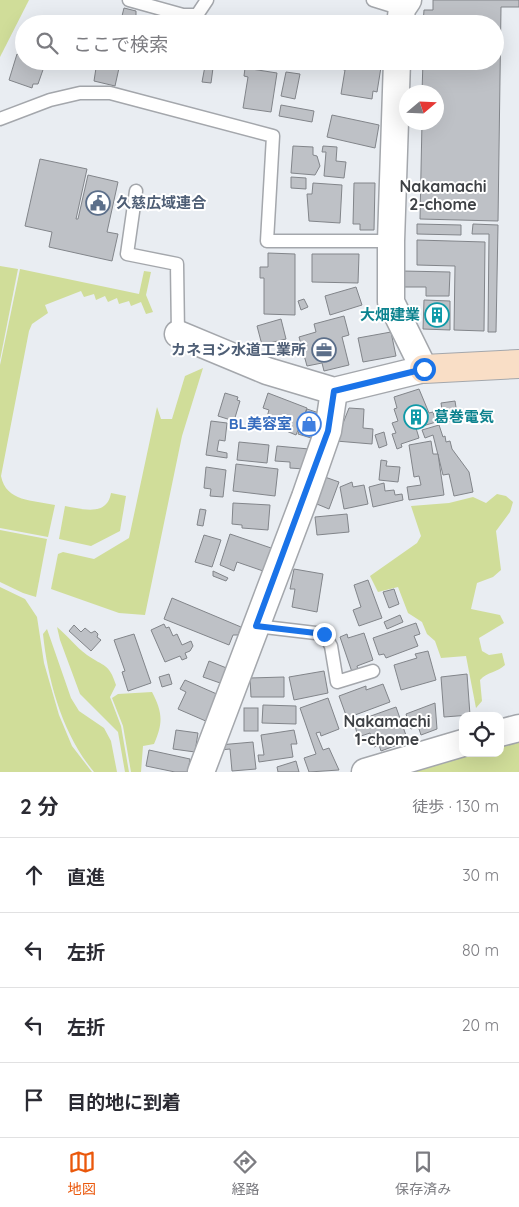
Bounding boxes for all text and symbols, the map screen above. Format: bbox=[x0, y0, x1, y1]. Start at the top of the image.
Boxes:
search box bbox=[15, 15, 504, 70]
icon: search bbox=[33, 29, 61, 57]
text: ここで検索 bbox=[73, 32, 168, 56]
north arrow bbox=[399, 85, 444, 130]
district label: Nakamachi 2-chome bbox=[399, 176, 487, 214]
public building icon: 久慈広域連合 bbox=[85, 190, 111, 216]
place label: 久慈広域連合 bbox=[116, 193, 207, 212]
building icon: 大畑建業 bbox=[424, 302, 450, 328]
place label: 大畑建業 bbox=[360, 305, 420, 324]
office icon: カネヨシ水道工業所 bbox=[311, 337, 337, 363]
place label: カネヨシ水道工業所 bbox=[171, 340, 306, 359]
route start bbox=[413, 358, 436, 381]
building icon: 葛巻電気 bbox=[403, 404, 429, 430]
place label: 葛巻電気 bbox=[434, 407, 494, 426]
shop icon: BL美容室 bbox=[296, 411, 322, 437]
place label: BL美容室 bbox=[229, 414, 292, 433]
route end bbox=[313, 623, 336, 646]
district label: Nakamachi 1-chome bbox=[343, 711, 431, 749]
map controls bbox=[459, 712, 504, 757]
button: locate bbox=[459, 712, 504, 757]
text: 2 分 bbox=[20, 793, 59, 819]
text: 徒歩 · 130 m bbox=[412, 796, 499, 816]
icon: ahead bbox=[20, 861, 48, 889]
text: 直進 bbox=[67, 865, 105, 889]
text: 30 m bbox=[462, 865, 499, 885]
icon: left bbox=[20, 936, 48, 964]
text: 左折 bbox=[67, 940, 105, 964]
text: 80 m bbox=[462, 940, 499, 960]
icon: left bbox=[20, 1011, 48, 1039]
text: 左折 bbox=[67, 1015, 105, 1039]
text: 20 m bbox=[462, 1015, 499, 1035]
icon: arrive bbox=[20, 1086, 48, 1114]
text: 目的地に到着 bbox=[67, 1090, 181, 1114]
tab: 地図 bbox=[68, 1148, 96, 1198]
tab: 経路 bbox=[231, 1148, 259, 1198]
tab: 保存済み bbox=[395, 1148, 451, 1198]

